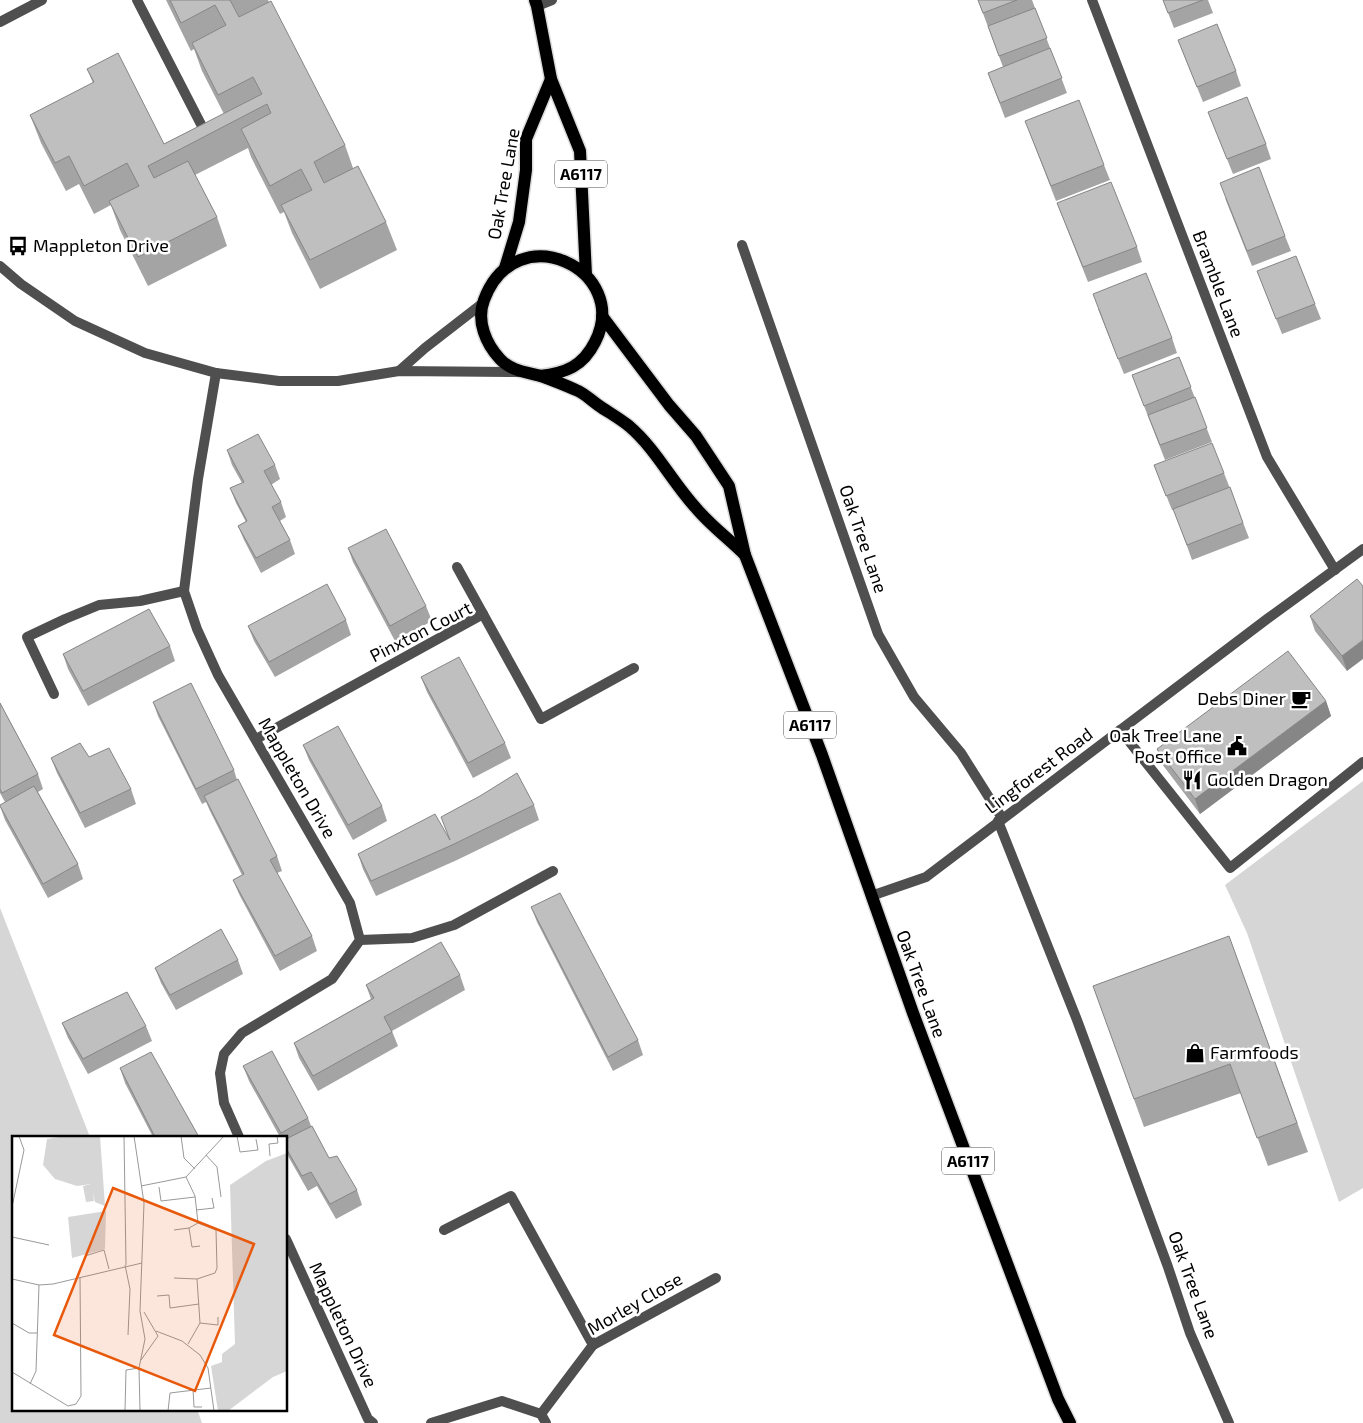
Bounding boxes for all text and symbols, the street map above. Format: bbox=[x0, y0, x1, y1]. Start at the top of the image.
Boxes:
street label: Oak Tree Lane bbox=[482, 126, 524, 241]
road number: A6117 bbox=[555, 160, 607, 188]
street label: Bramble Lane bbox=[1188, 227, 1249, 340]
place label: Mappleton Drive bbox=[33, 234, 169, 256]
bus stop icon: Mappleton Drive bbox=[7, 235, 29, 257]
street label: Oak Tree Lane bbox=[835, 482, 893, 596]
street label: Pinxton Court bbox=[366, 596, 475, 666]
place label: Debs Diner bbox=[1197, 687, 1286, 709]
cafe icon: Debs Diner bbox=[1290, 688, 1312, 710]
road number: A6117 bbox=[784, 712, 836, 738]
street label: Mappleton Drive bbox=[254, 713, 341, 842]
street label: Lingforest Road bbox=[980, 723, 1097, 818]
place label: Oak Tree Lane Post Office bbox=[1109, 724, 1222, 767]
public building icon: Oak Tree Lane Post Office bbox=[1226, 735, 1248, 757]
place label: Golden Dragon bbox=[1207, 768, 1328, 790]
restaurant icon: Golden Dragon bbox=[1181, 769, 1203, 791]
street label: Oak Tree Lane bbox=[892, 927, 952, 1040]
place label: Farmfoods bbox=[1210, 1041, 1299, 1063]
shop icon: Farmfoods bbox=[1184, 1042, 1206, 1064]
inset map bbox=[12, 1136, 288, 1410]
road number: A6117 bbox=[942, 1148, 994, 1174]
street label: Oak Tree Lane bbox=[1164, 1228, 1224, 1341]
street label: Mappleton Drive bbox=[305, 1258, 383, 1391]
street label: Morley Close bbox=[583, 1267, 686, 1339]

